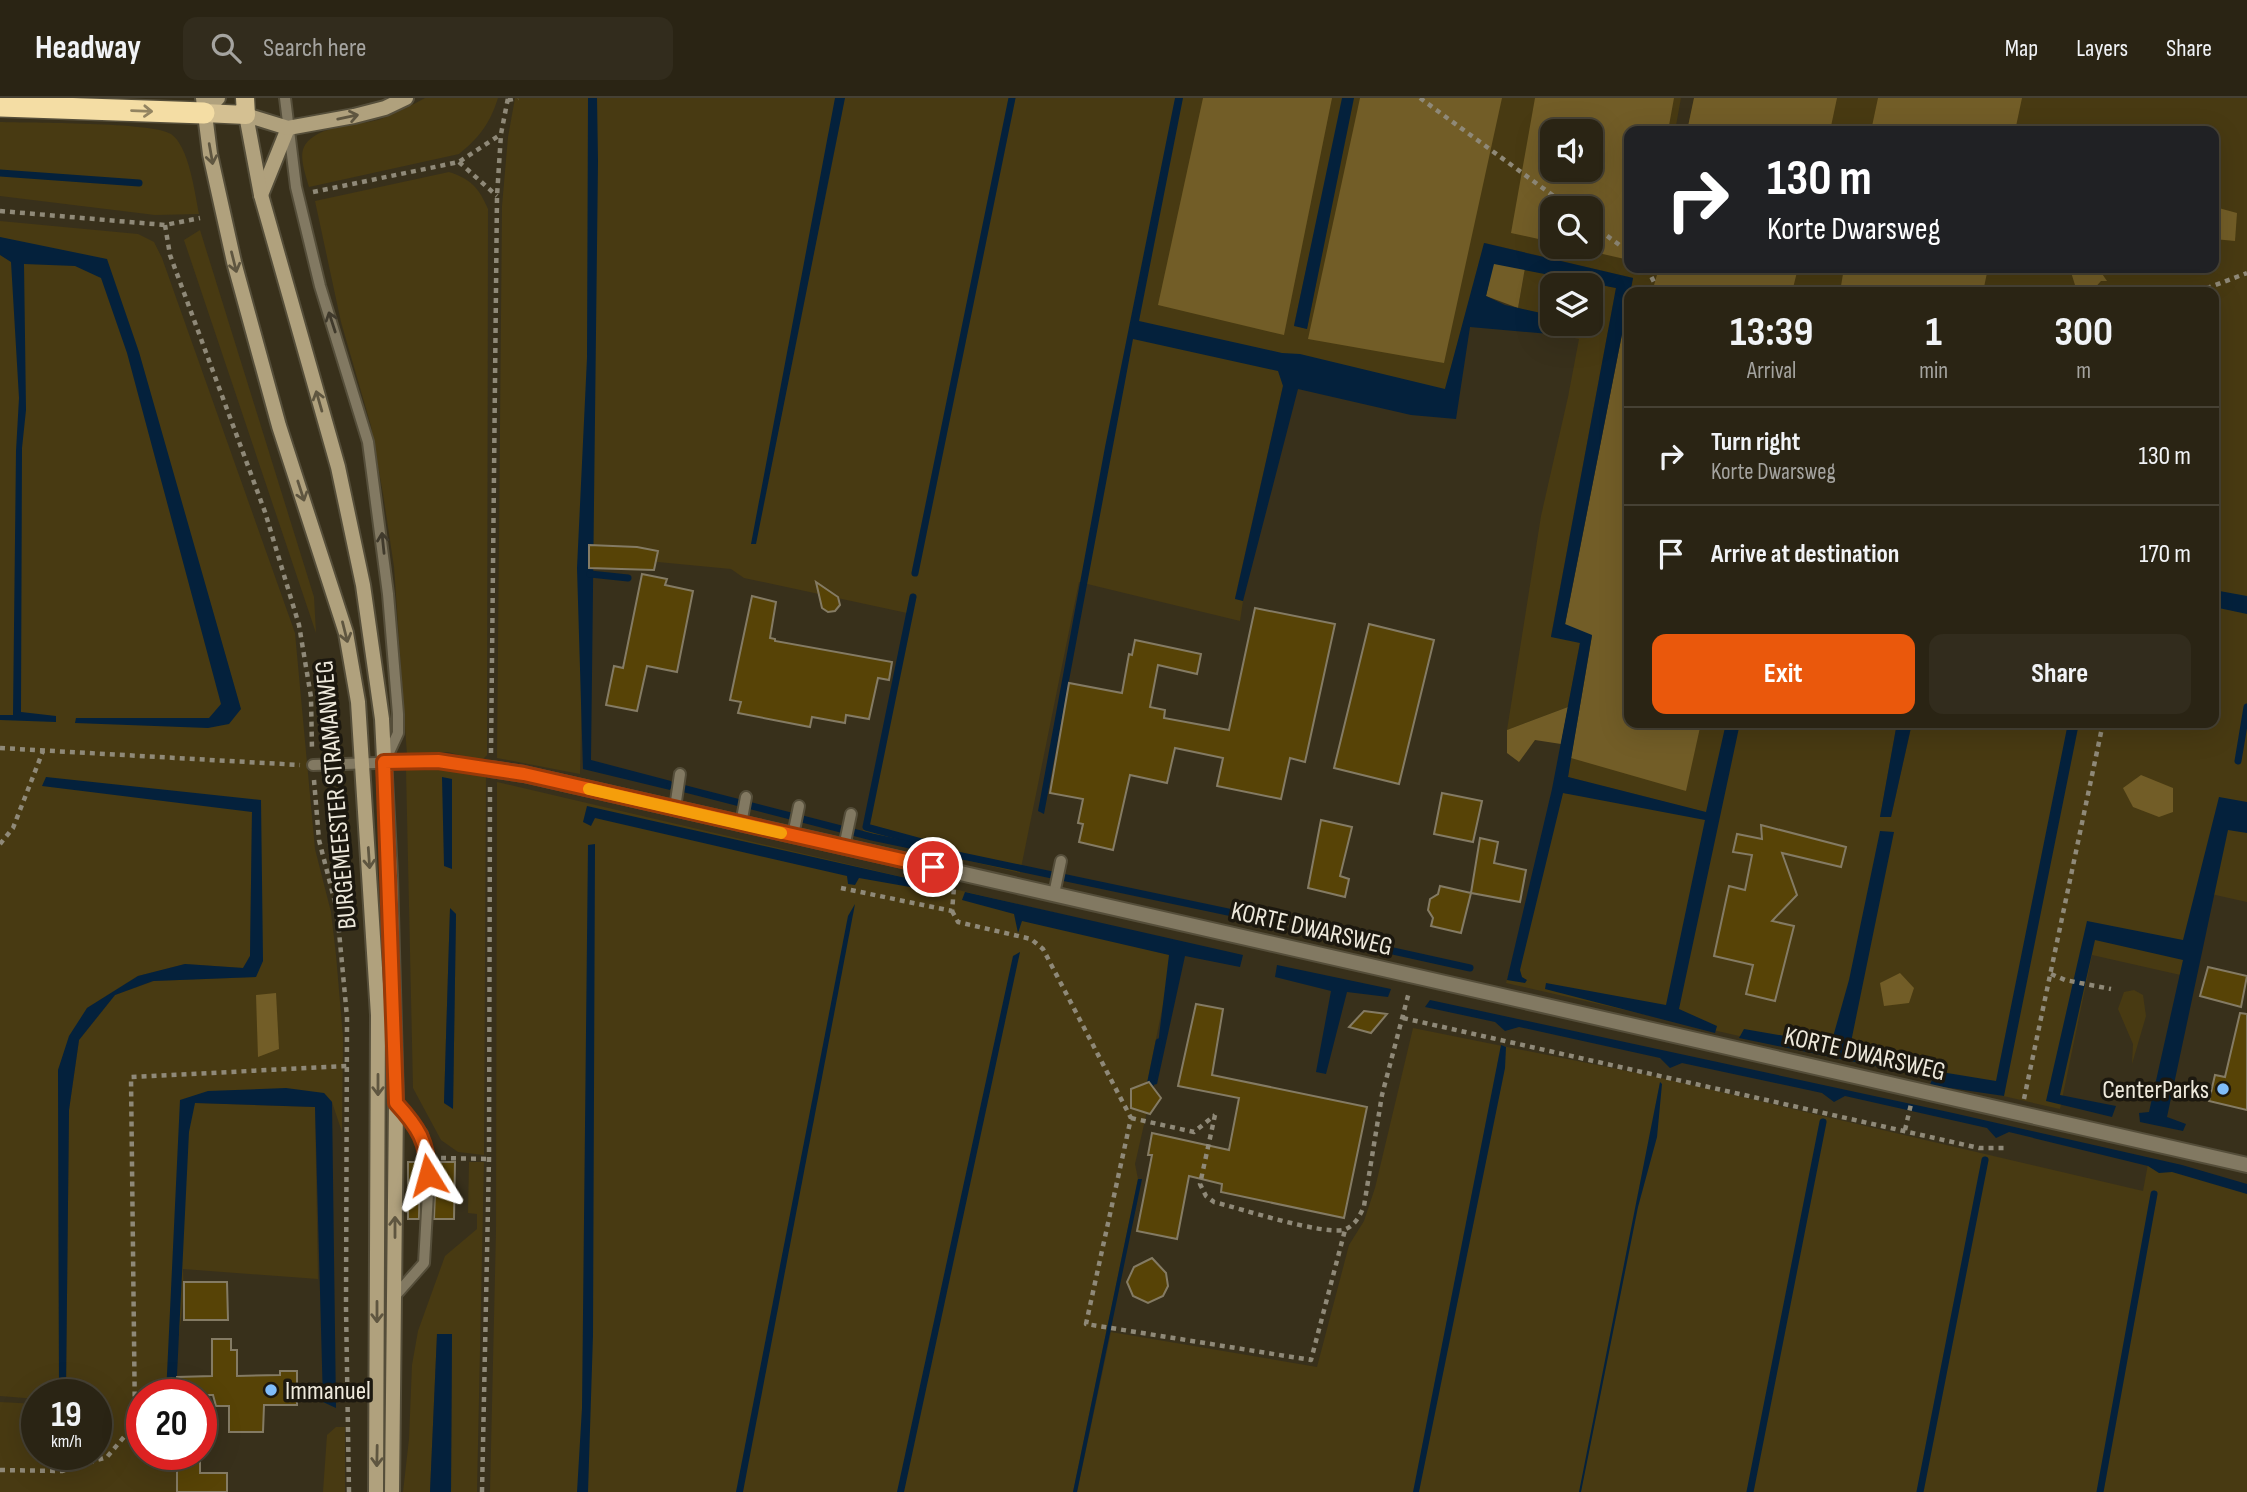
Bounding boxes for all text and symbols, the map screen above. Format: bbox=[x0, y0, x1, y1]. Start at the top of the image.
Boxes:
search box bbox=[183, 17, 673, 80]
text: Headway bbox=[35, 28, 141, 68]
icon: search bbox=[207, 29, 245, 67]
text: Search here bbox=[263, 33, 366, 64]
text: Map bbox=[2005, 34, 2038, 63]
text: Layers bbox=[2076, 34, 2128, 63]
text: Share bbox=[2166, 34, 2212, 63]
one-way arrow bbox=[130, 105, 153, 118]
one-way arrow bbox=[336, 109, 359, 123]
map controls bbox=[1540, 119, 1603, 336]
button: sound bbox=[1540, 119, 1603, 182]
one-way arrow bbox=[205, 142, 218, 165]
text: 130 m bbox=[1767, 150, 1872, 209]
icon: right bbox=[1652, 154, 1743, 245]
button: search bbox=[1540, 196, 1603, 259]
text: Korte Dwarsweg bbox=[1767, 210, 1941, 249]
one-way arrow bbox=[228, 250, 241, 272]
button: layers bbox=[1540, 273, 1603, 336]
text: 13:39 bbox=[1730, 307, 1813, 358]
text: 1 bbox=[1926, 307, 1942, 358]
text: 300 bbox=[2054, 307, 2113, 358]
one-way arrow bbox=[325, 311, 337, 333]
text: Arrival bbox=[1747, 357, 1796, 385]
text: min bbox=[1919, 357, 1948, 385]
text: m bbox=[2076, 357, 2091, 385]
one-way arrow bbox=[311, 390, 324, 412]
text: Turn right bbox=[1711, 427, 1800, 458]
icon: right bbox=[1652, 437, 1690, 475]
text: 130 m bbox=[2139, 441, 2191, 472]
text: Korte Dwarsweg bbox=[1711, 458, 1836, 486]
one-way arrow bbox=[296, 479, 308, 501]
one-way arrow bbox=[376, 532, 389, 555]
icon: arrive bbox=[1652, 535, 1690, 573]
text: Arrive at destination bbox=[1711, 539, 1899, 570]
text: 170 m bbox=[2139, 539, 2191, 570]
one-way arrow bbox=[339, 620, 352, 643]
button: Exit bbox=[1652, 634, 1915, 714]
button: Share bbox=[1929, 634, 2191, 714]
street label: BURGEMEESTER STRAMANWEG bbox=[309, 659, 364, 931]
pin bbox=[903, 837, 963, 897]
one-way arrow bbox=[363, 846, 376, 868]
icon: arrive bbox=[914, 848, 952, 886]
street label: KORTE DWARSWEG bbox=[1228, 896, 1395, 963]
street label: KORTE DWARSWEG bbox=[1781, 1021, 1948, 1088]
one-way arrow bbox=[371, 1073, 385, 1096]
place label: CenterParks bbox=[2102, 1075, 2209, 1106]
marker: CenterParks bbox=[2215, 1081, 2231, 1097]
position arrow bbox=[391, 1138, 465, 1212]
one-way arrow bbox=[388, 1216, 402, 1239]
one-way arrow bbox=[370, 1301, 384, 1324]
place label: Immanuel bbox=[285, 1376, 371, 1407]
speed limit sign: 20 bbox=[126, 1379, 217, 1470]
marker: Immanuel bbox=[263, 1382, 279, 1398]
text: 19 bbox=[51, 1394, 82, 1437]
text: km/h bbox=[51, 1431, 82, 1452]
one-way arrow bbox=[370, 1444, 383, 1467]

